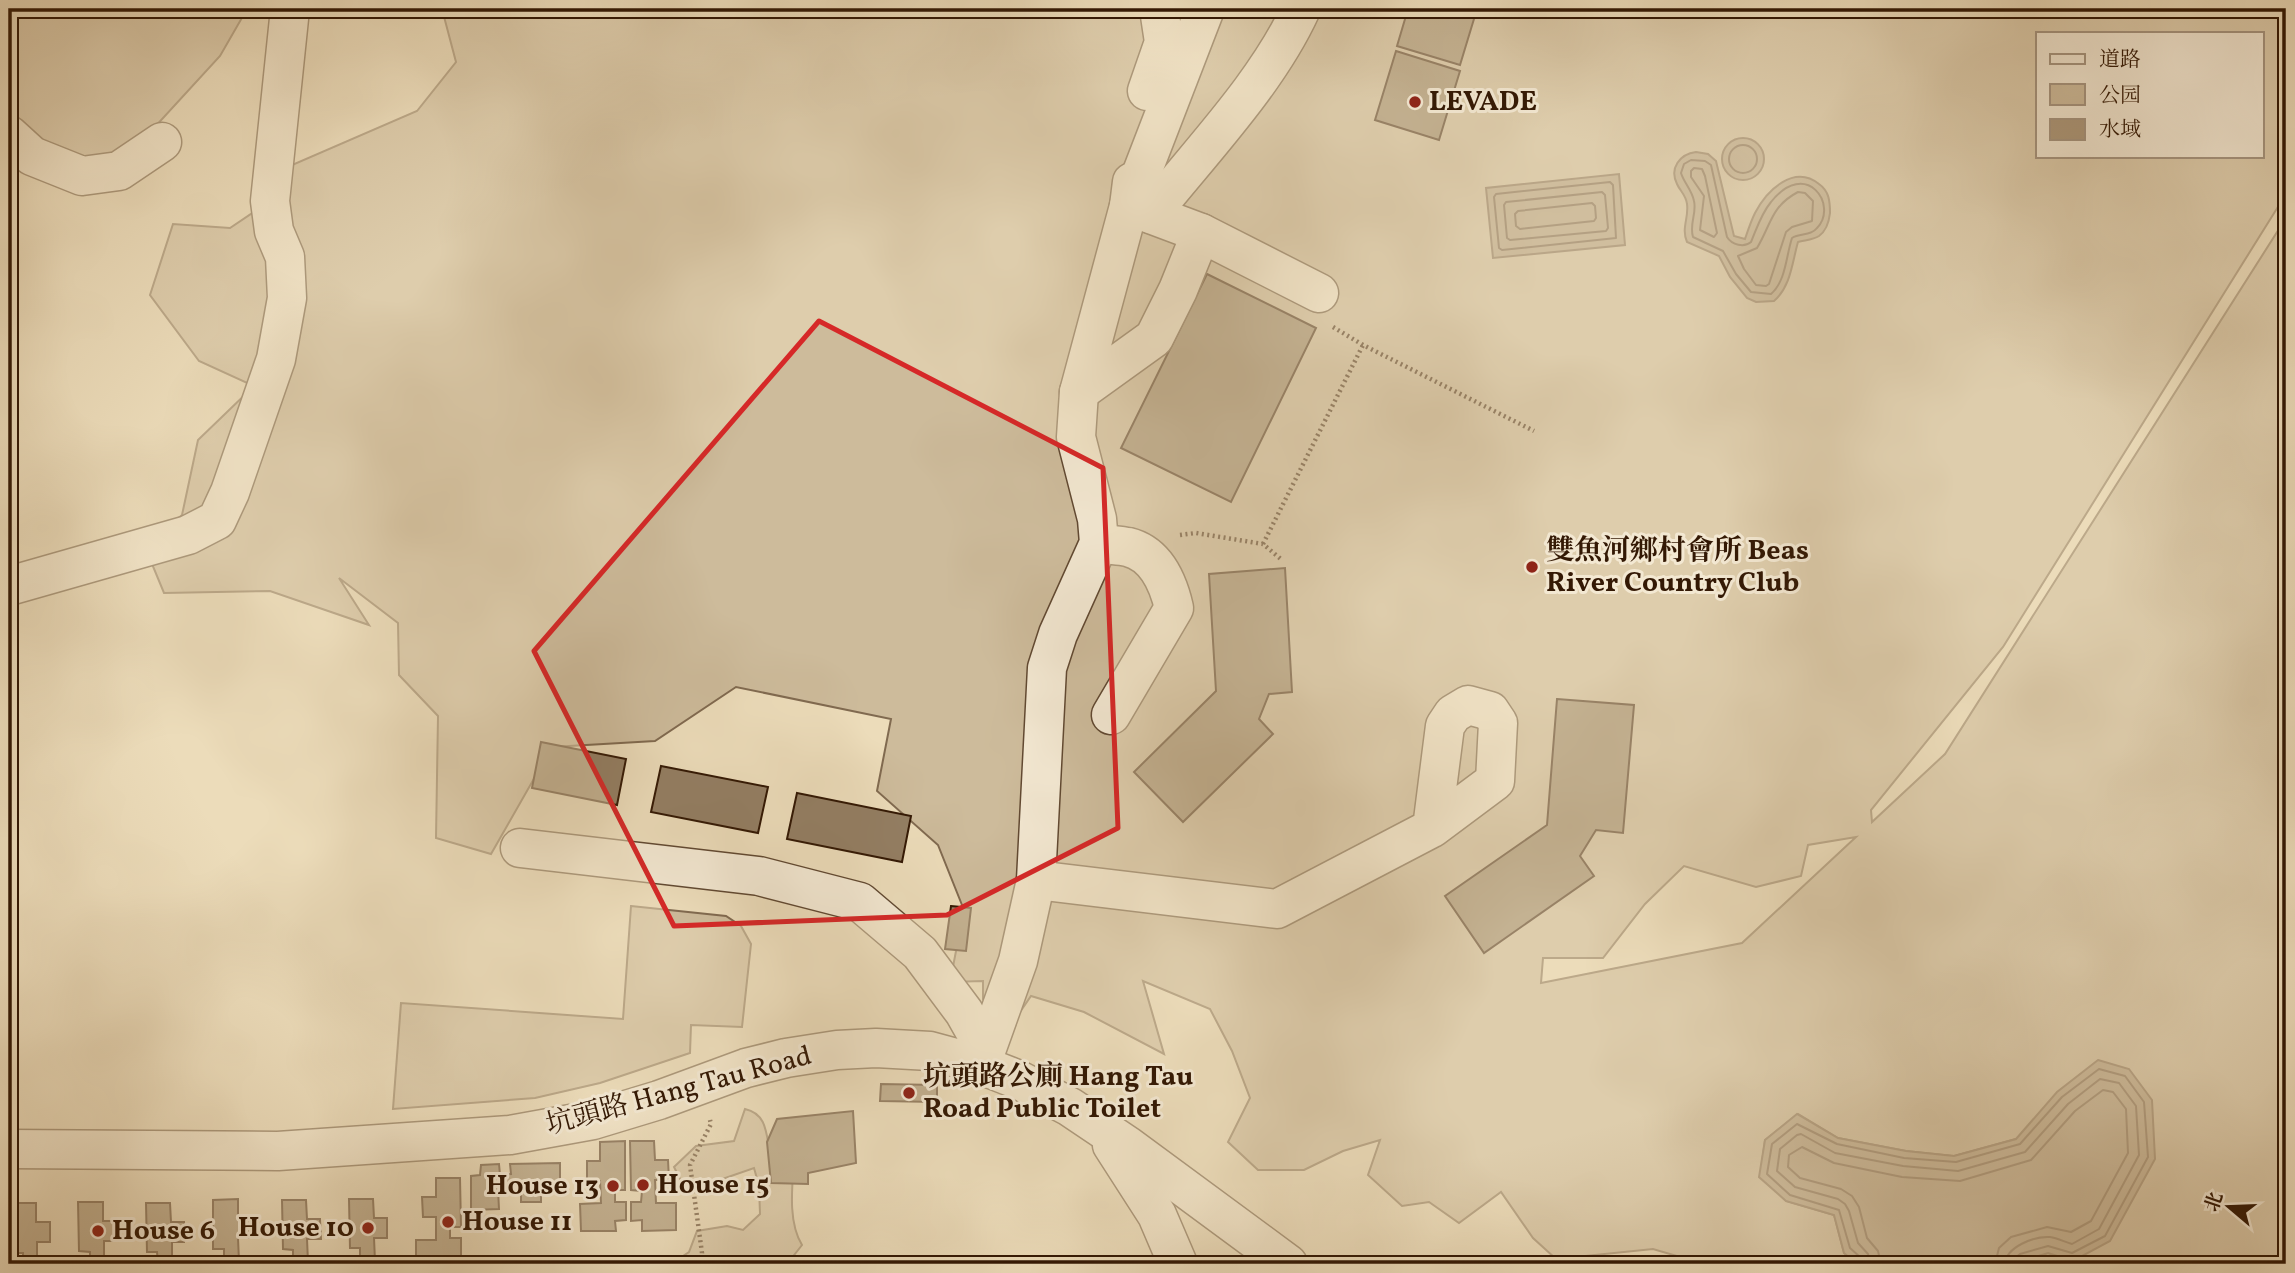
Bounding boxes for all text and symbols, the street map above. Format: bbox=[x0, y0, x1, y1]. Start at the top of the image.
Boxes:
legend bbox=[2036, 32, 2264, 158]
text: 道路 bbox=[2099, 46, 2141, 75]
text: 公园 bbox=[2099, 82, 2141, 111]
place label: LEVADE bbox=[1429, 83, 1537, 122]
marker: LEVADE bbox=[1407, 94, 1423, 110]
text: 水域 bbox=[2099, 116, 2141, 145]
place label: 雙魚河鄉村會所 Beas River Country Club bbox=[1546, 532, 1809, 603]
marker: 雙魚河鄉村會所 Beas River Country Club bbox=[1524, 559, 1540, 575]
street label: 坑頭路 Hang Tau Road bbox=[542, 1037, 816, 1145]
place label: 坑頭路公廁 Hang Tau Road Public Toilet bbox=[923, 1058, 1193, 1129]
marker: 坑頭路公廁 Hang Tau Road Public Toilet bbox=[901, 1085, 917, 1101]
place label: House 15 bbox=[657, 1166, 769, 1205]
place label: House 13 bbox=[486, 1167, 599, 1206]
north arrow bbox=[2194, 1172, 2264, 1242]
marker: House 15 bbox=[635, 1177, 651, 1193]
marker: House 13 bbox=[605, 1178, 621, 1194]
text: 北 bbox=[2199, 1189, 2230, 1215]
place label: House 11 bbox=[462, 1203, 572, 1242]
place label: House 10 bbox=[238, 1209, 354, 1248]
place label: House 6 bbox=[112, 1212, 215, 1251]
marker: House 11 bbox=[440, 1214, 456, 1230]
marker: House 10 bbox=[360, 1220, 376, 1236]
marker: House 6 bbox=[90, 1223, 106, 1239]

